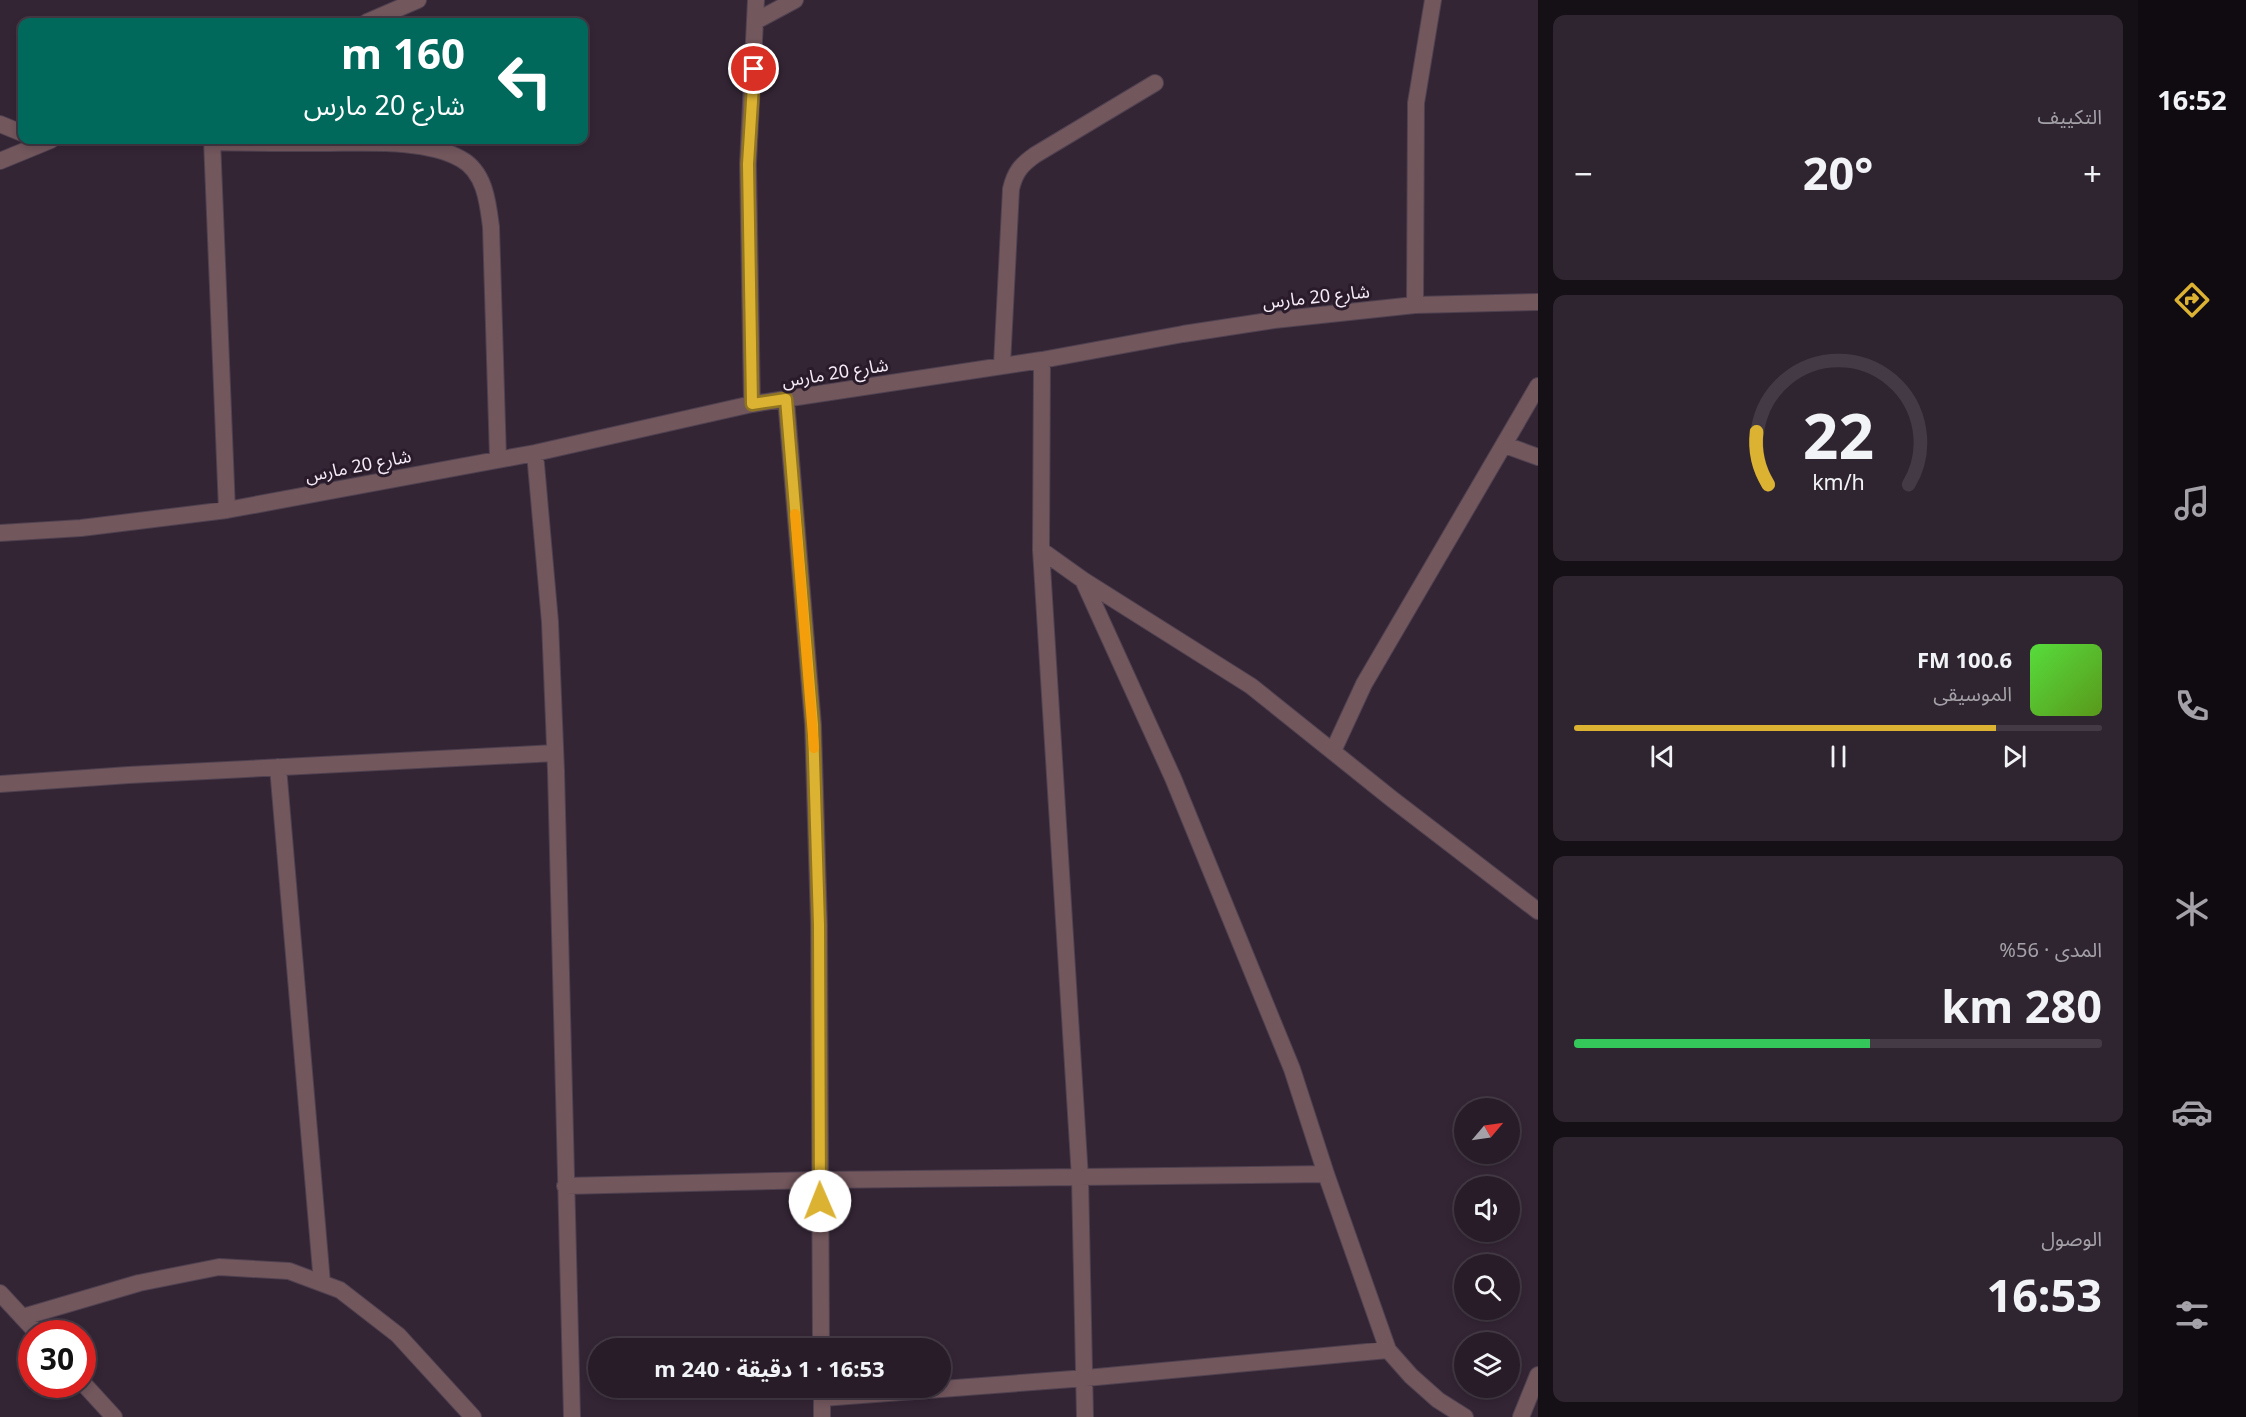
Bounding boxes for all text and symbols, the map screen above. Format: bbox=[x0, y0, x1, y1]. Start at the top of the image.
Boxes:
text: 160 m bbox=[341, 24, 465, 81]
icon: left bbox=[486, 42, 564, 120]
pin bbox=[728, 43, 779, 94]
icon: arrive bbox=[737, 52, 770, 85]
text: 16:52 bbox=[2157, 81, 2227, 118]
text: شارع 20 مارس bbox=[304, 86, 465, 123]
text: التكييف bbox=[2038, 103, 2102, 130]
text: 20° bbox=[1803, 142, 1873, 203]
text: − bbox=[1574, 151, 1593, 196]
text: + bbox=[2083, 151, 2102, 196]
street label: شارع 20 مارس bbox=[1261, 278, 1371, 317]
icon: directions bbox=[2171, 279, 2213, 321]
street label: شارع 20 مارس bbox=[780, 352, 890, 395]
text: 22 bbox=[1802, 392, 1874, 477]
street label: شارع 20 مارس bbox=[303, 443, 414, 490]
text: km/h bbox=[1812, 468, 1864, 497]
icon: music bbox=[2171, 482, 2213, 524]
text: 100.6 FM bbox=[1917, 644, 2012, 674]
text: الموسيقى bbox=[1933, 680, 2012, 707]
icon: phone bbox=[2171, 685, 2213, 727]
icon: previous bbox=[1646, 740, 1679, 773]
icon: pause bbox=[1822, 740, 1855, 773]
icon: next bbox=[1998, 740, 2031, 773]
icon: climate bbox=[2171, 888, 2213, 930]
text: المدى · 56% bbox=[1999, 936, 2102, 963]
text: 280 km bbox=[1941, 975, 2102, 1036]
icon: car bbox=[2171, 1091, 2213, 1133]
north arrow bbox=[1454, 1098, 1520, 1164]
map controls bbox=[1454, 1098, 1520, 1398]
position arrow bbox=[788, 1169, 852, 1233]
button: sound bbox=[1454, 1176, 1520, 1242]
text: الوصول bbox=[2041, 1225, 2102, 1252]
button: search bbox=[1454, 1254, 1520, 1320]
text: 16:53 bbox=[1986, 1264, 2102, 1325]
icon: filters bbox=[2171, 1294, 2213, 1336]
speed limit sign: 30 bbox=[18, 1320, 96, 1398]
button: layers bbox=[1454, 1332, 1520, 1398]
text: 16:53 · 1 دقيقة · 240 m bbox=[654, 1353, 885, 1383]

